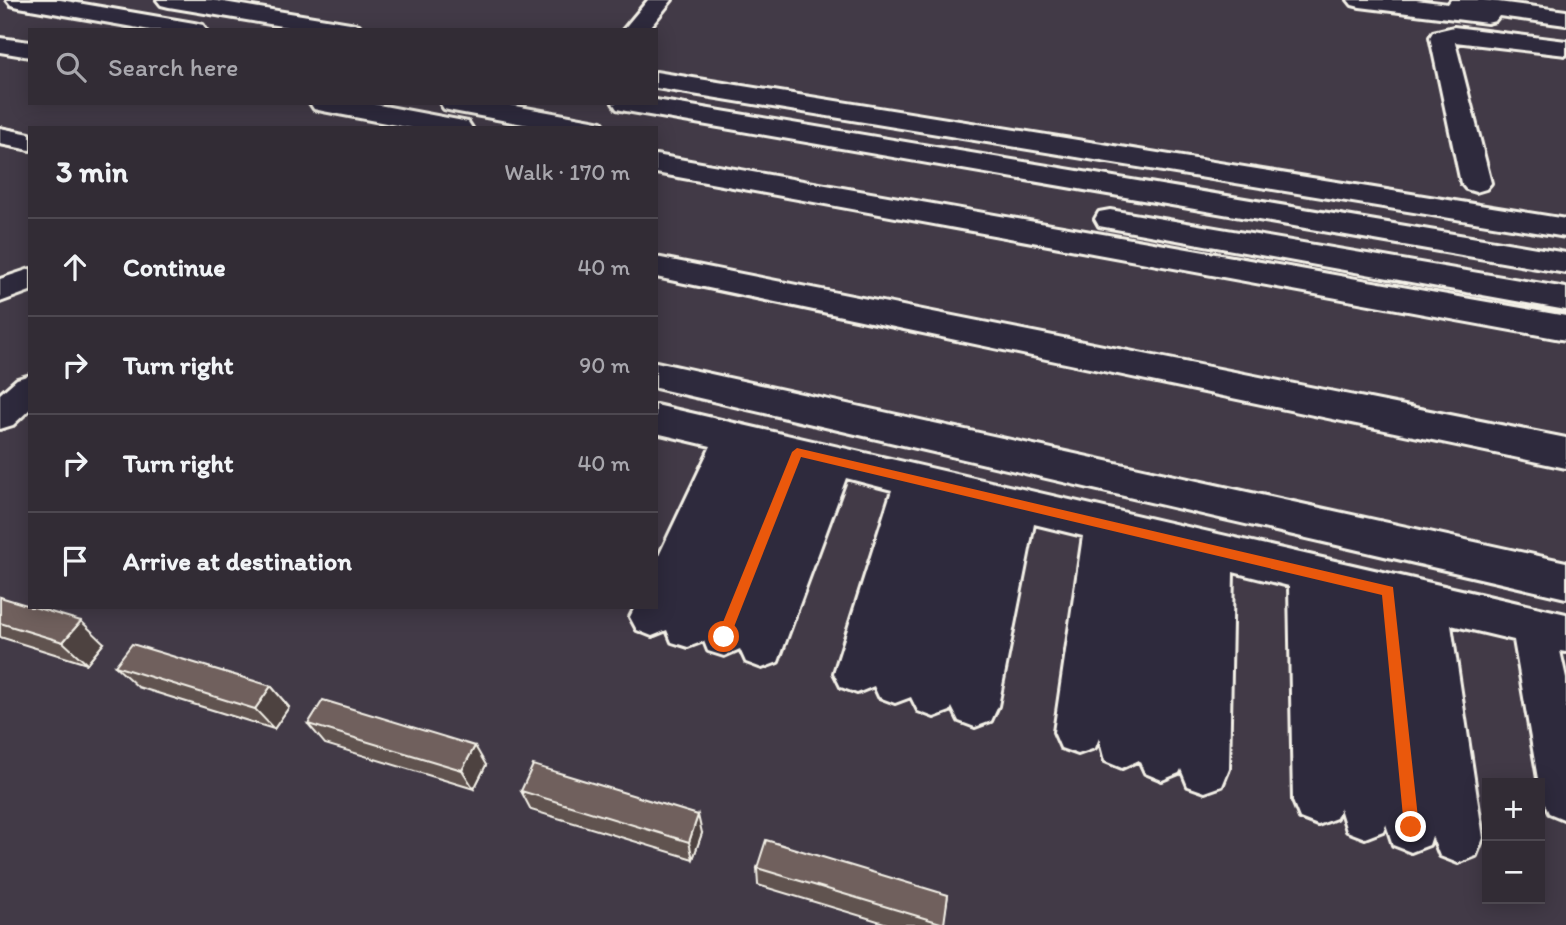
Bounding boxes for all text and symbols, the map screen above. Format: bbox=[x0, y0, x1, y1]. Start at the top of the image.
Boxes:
search box bbox=[28, 28, 658, 105]
icon: search bbox=[52, 48, 90, 86]
text: Search here bbox=[108, 51, 238, 83]
text: 3 min bbox=[56, 153, 128, 190]
text: Walk · 170 m bbox=[504, 158, 630, 186]
icon: ahead bbox=[56, 248, 94, 286]
text: Continue bbox=[123, 251, 226, 283]
text: 40 m bbox=[577, 253, 630, 281]
icon: right bbox=[56, 346, 94, 384]
text: Turn right bbox=[123, 349, 234, 381]
text: 90 m bbox=[579, 351, 630, 379]
icon: right bbox=[56, 444, 94, 482]
text: Turn right bbox=[123, 447, 234, 479]
text: 40 m bbox=[577, 449, 630, 477]
icon: arrive bbox=[56, 542, 94, 580]
text: Arrive at destination bbox=[123, 545, 352, 577]
route start bbox=[708, 621, 739, 652]
map controls bbox=[1482, 778, 1545, 904]
button: + bbox=[1482, 778, 1545, 841]
route end bbox=[1395, 811, 1426, 842]
button: − bbox=[1482, 841, 1545, 904]

